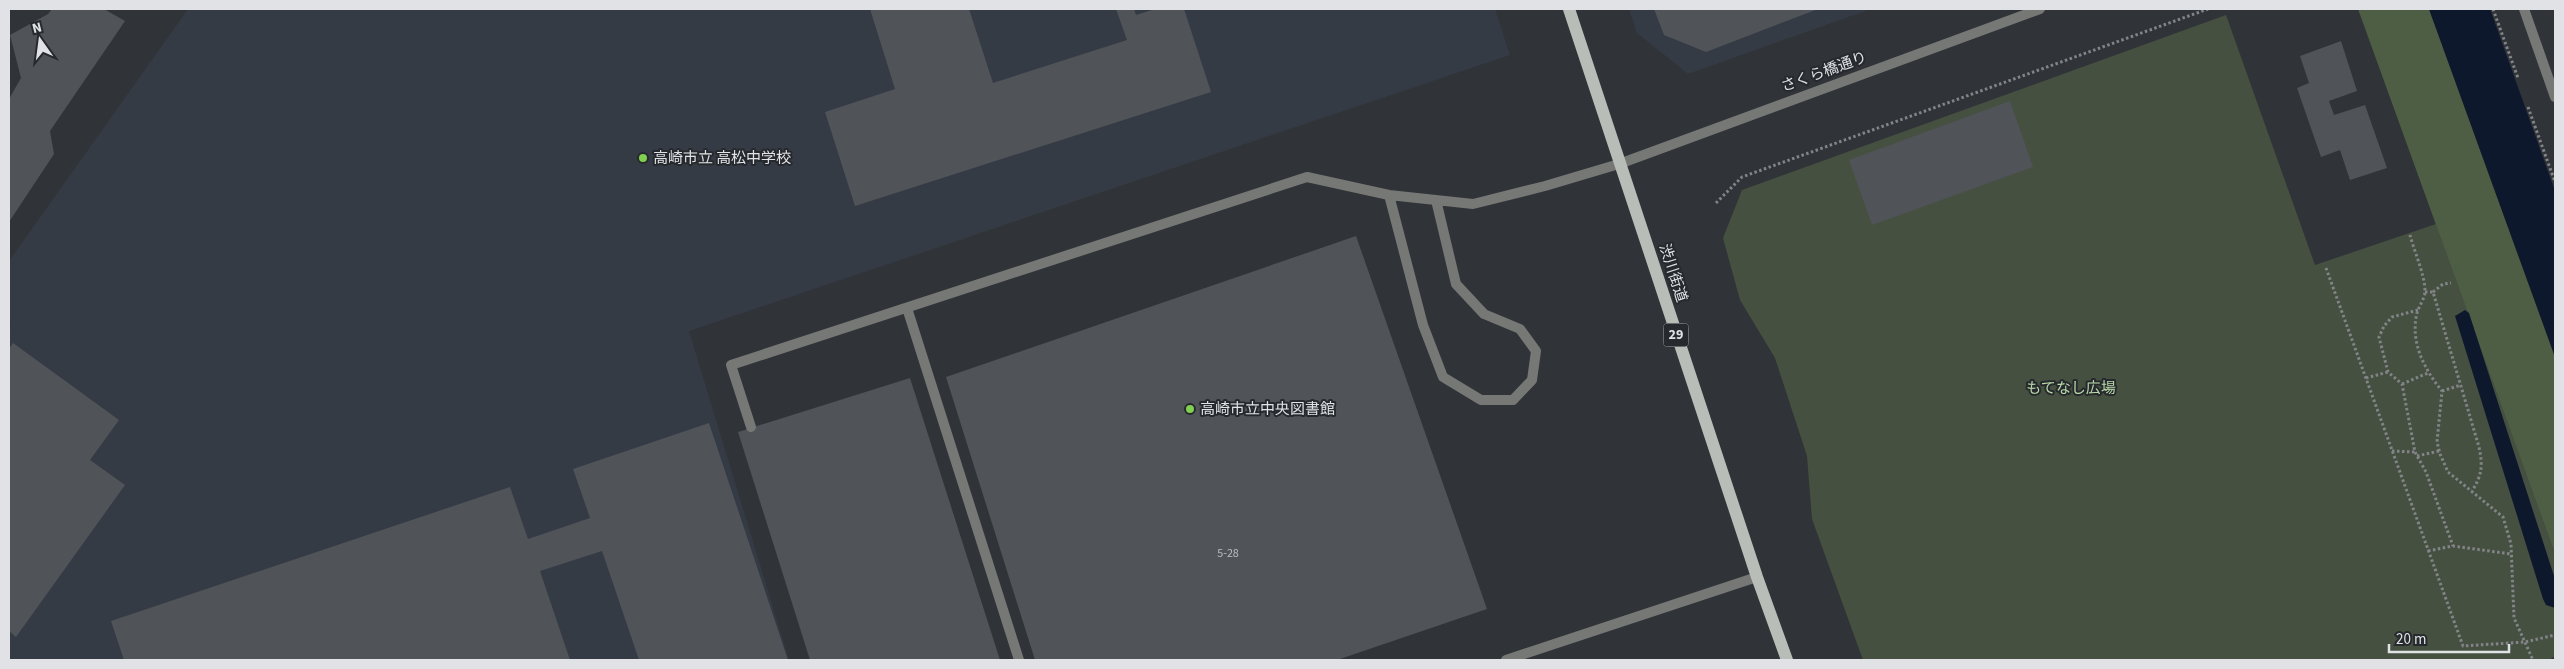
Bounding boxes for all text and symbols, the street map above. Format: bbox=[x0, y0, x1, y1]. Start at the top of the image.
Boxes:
north arrow bbox=[15, 15, 65, 65]
text: N bbox=[30, 18, 44, 39]
street label: さくら橋通り bbox=[1778, 47, 1870, 97]
place label: 高崎市立 高松中学校 bbox=[653, 148, 791, 169]
marker: 高崎市立 高松中学校 bbox=[637, 152, 649, 164]
street label: 渋川街道 bbox=[1654, 241, 1692, 305]
road number: 29 bbox=[1664, 324, 1688, 346]
park label: もてなし広場 bbox=[2026, 378, 2116, 399]
place label: 高崎市立中央図書館 bbox=[1200, 399, 1335, 420]
marker: 高崎市立中央図書館 bbox=[1184, 403, 1196, 415]
house number: 5-28 bbox=[1217, 545, 1239, 562]
scale bar bbox=[2389, 622, 2509, 654]
text: 20 m bbox=[2396, 629, 2426, 650]

